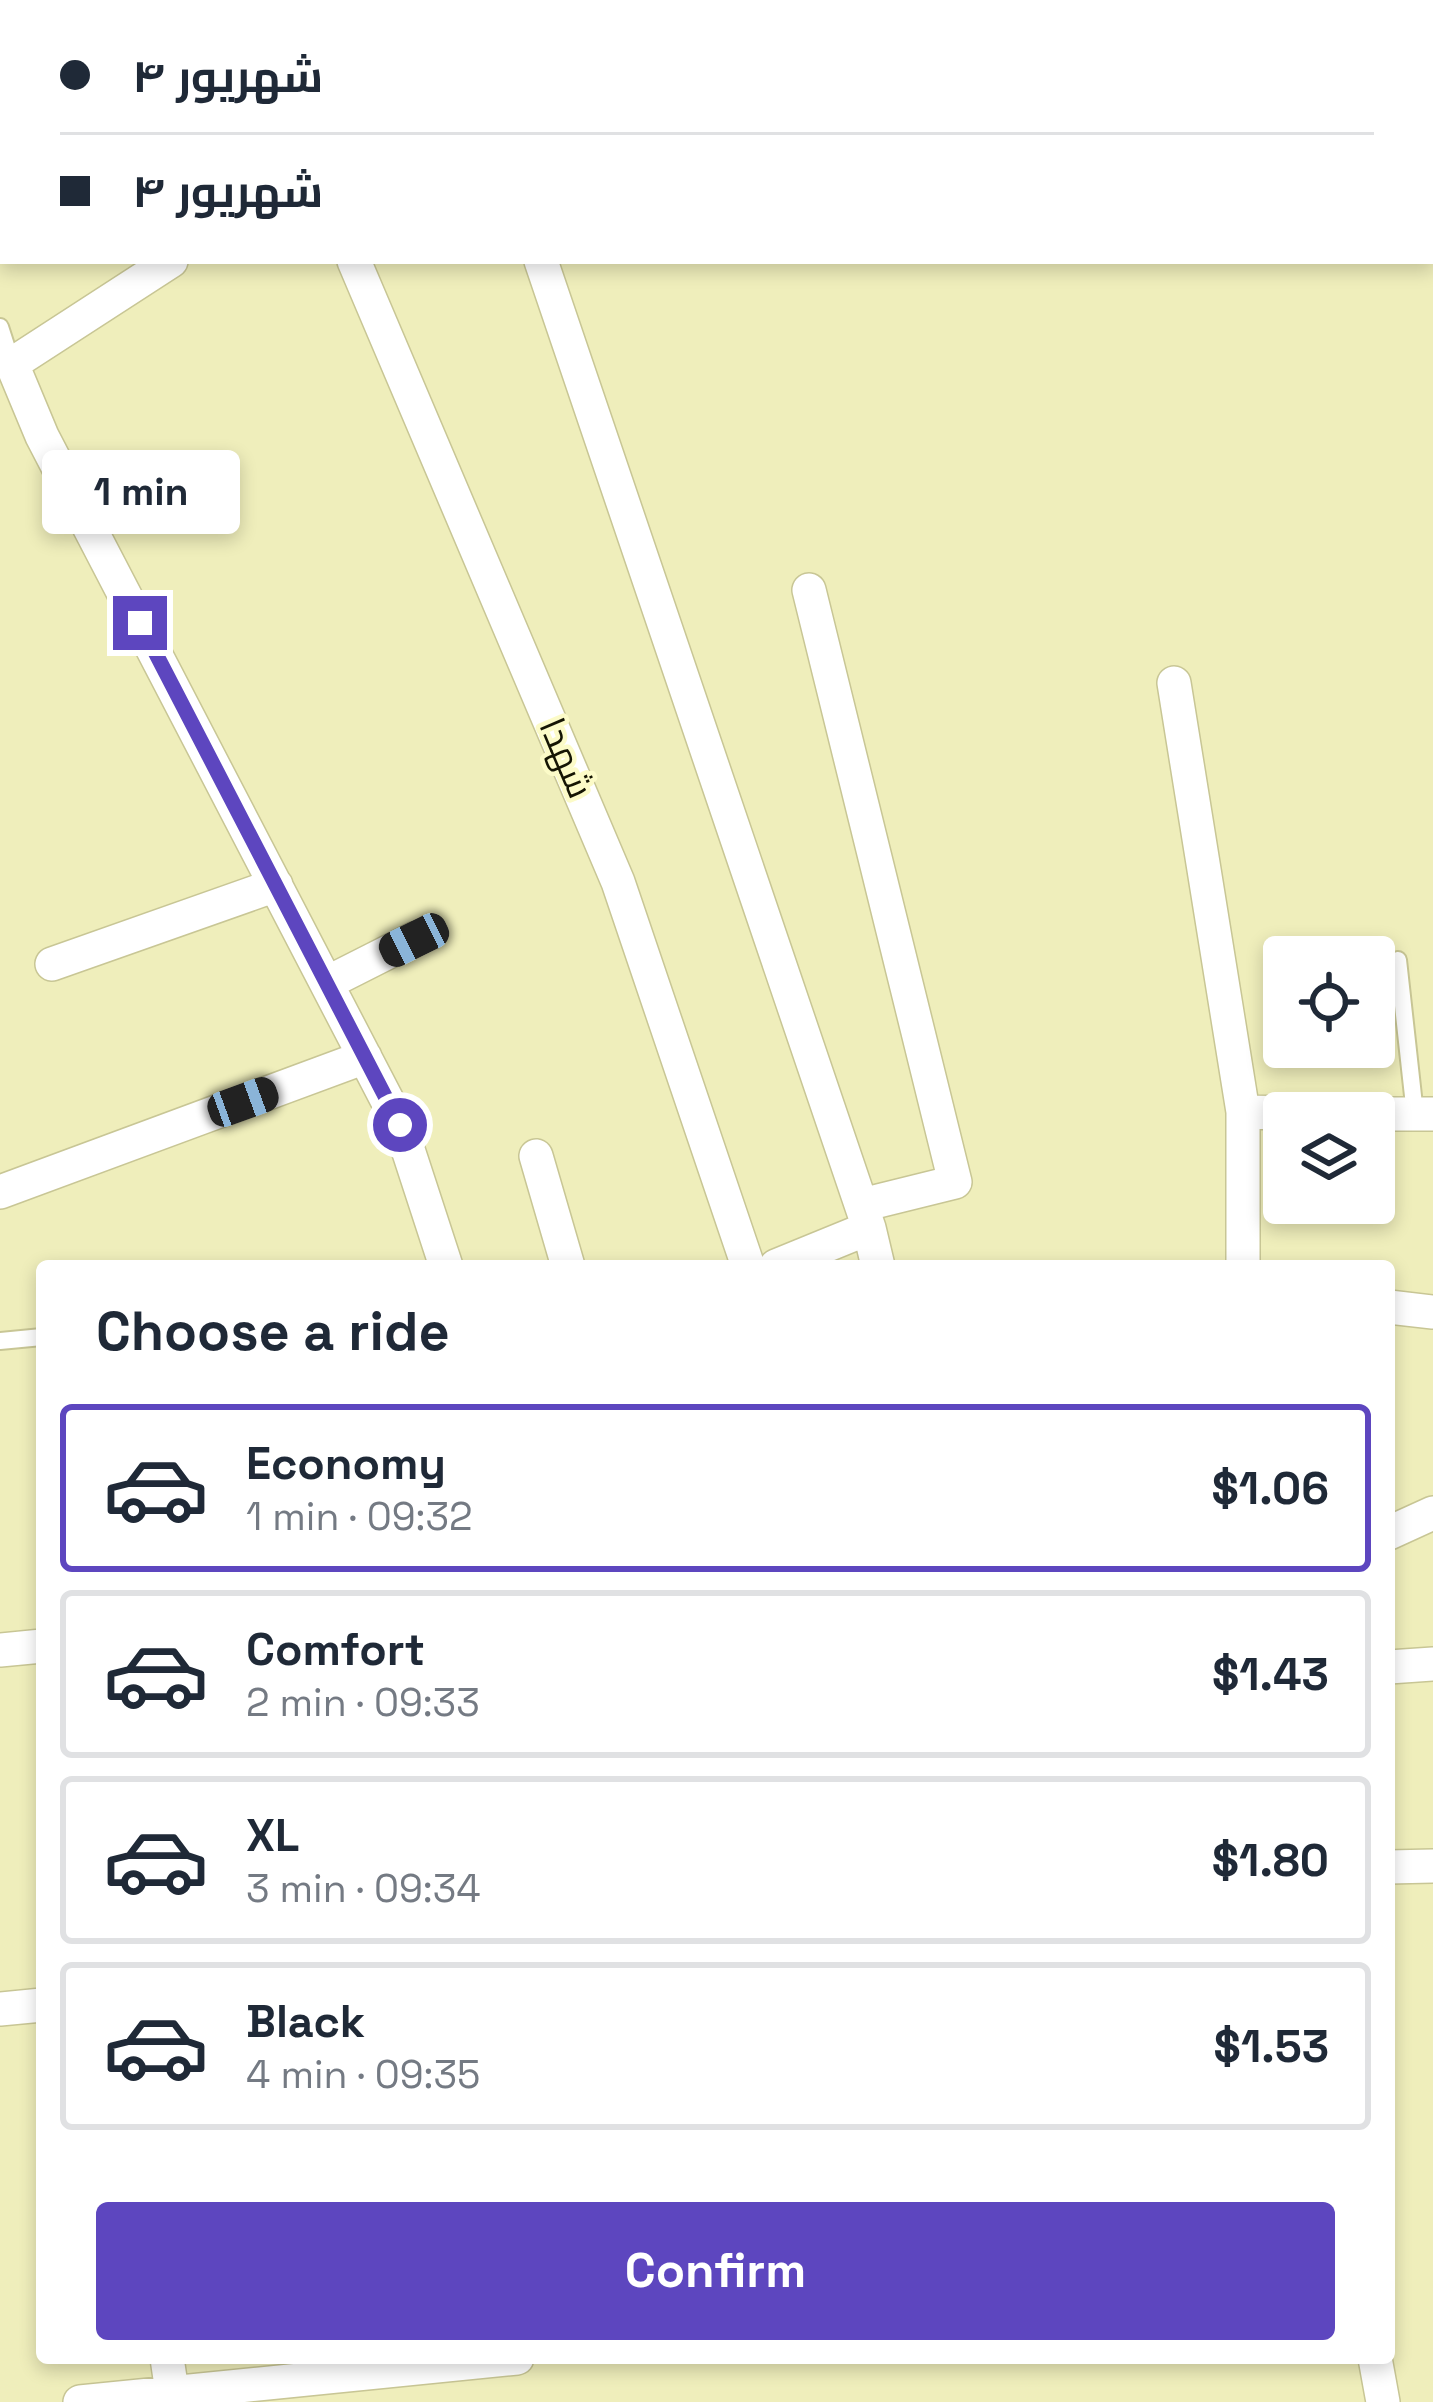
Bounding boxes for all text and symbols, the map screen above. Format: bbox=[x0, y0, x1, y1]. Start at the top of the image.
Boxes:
text: شهریور ۴ bbox=[132, 48, 323, 105]
text: شهریور ۴ bbox=[132, 163, 323, 220]
callout: 1 min bbox=[41, 449, 239, 533]
text: 1 min bbox=[93, 467, 189, 516]
route end bbox=[113, 596, 167, 650]
street label: شهدا bbox=[529, 711, 603, 805]
car bbox=[374, 908, 454, 972]
map controls bbox=[1263, 936, 1395, 1224]
button: locate bbox=[1263, 936, 1395, 1068]
car bbox=[203, 1073, 283, 1131]
button: layers bbox=[1263, 1092, 1395, 1224]
route start bbox=[373, 1098, 427, 1152]
text: Choose a ride bbox=[96, 1297, 450, 1366]
icon: car bbox=[102, 1434, 210, 1542]
text: Economy bbox=[246, 1435, 446, 1492]
text: $1.06 bbox=[1212, 1460, 1329, 1517]
text: 1 min · 09:32 bbox=[246, 1492, 472, 1541]
icon: car bbox=[102, 1620, 210, 1728]
text: Comfort bbox=[246, 1621, 425, 1678]
text: $1.43 bbox=[1212, 1646, 1329, 1703]
text: 2 min · 09:33 bbox=[246, 1678, 480, 1727]
icon: car bbox=[102, 1806, 210, 1914]
text: XL bbox=[246, 1807, 299, 1864]
text: $1.80 bbox=[1212, 1832, 1329, 1889]
text: 3 min · 09:34 bbox=[246, 1864, 481, 1913]
icon: car bbox=[102, 1992, 210, 2100]
text: Black bbox=[246, 1993, 365, 2050]
text: $1.53 bbox=[1214, 2018, 1329, 2075]
text: 4 min · 09:35 bbox=[246, 2050, 480, 2099]
button: Confirm bbox=[96, 2202, 1335, 2340]

